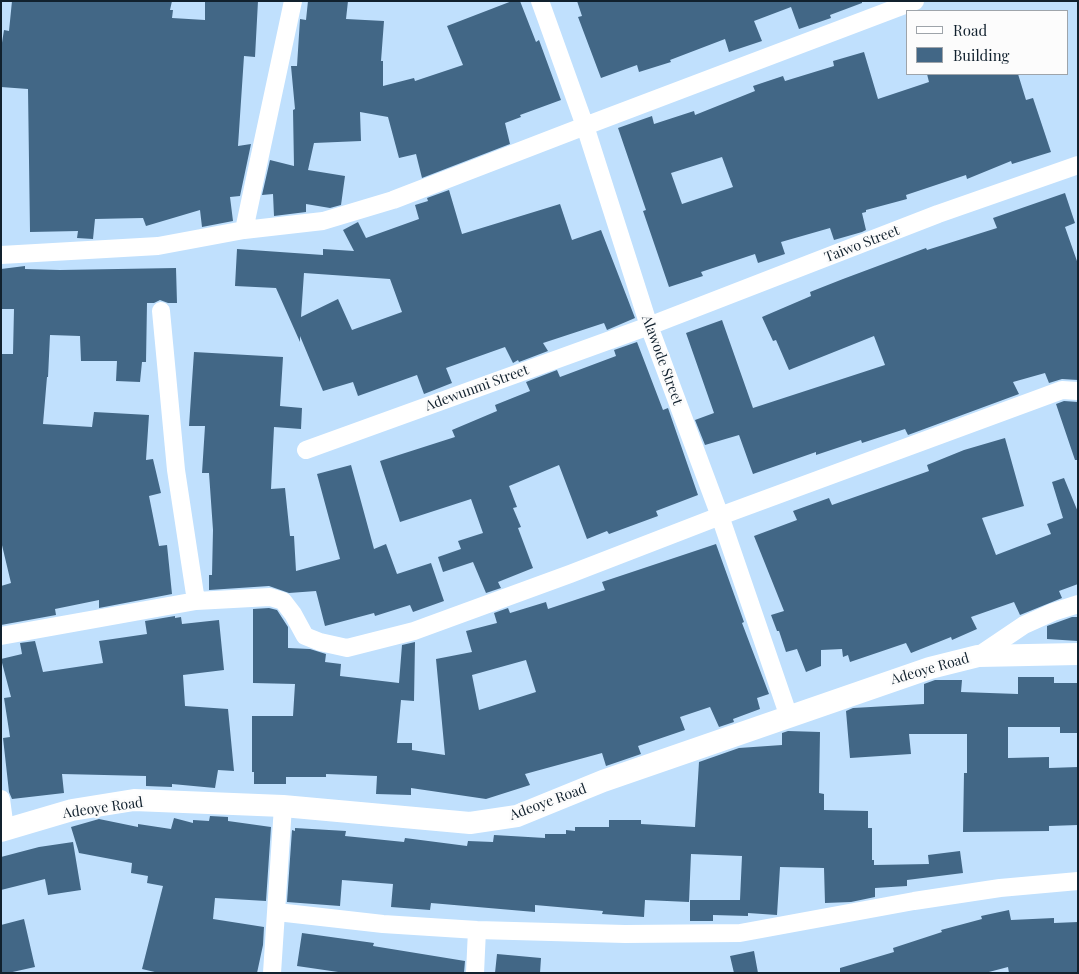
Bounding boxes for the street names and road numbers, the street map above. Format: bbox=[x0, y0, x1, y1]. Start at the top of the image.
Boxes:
street label: Taiwo Street bbox=[822, 222, 902, 266]
street label: Alawode Street bbox=[638, 313, 686, 407]
street label: Adewunmi Street bbox=[423, 361, 531, 415]
street label: Adeoye Road bbox=[889, 650, 971, 688]
street label: Adeoye Road bbox=[507, 780, 589, 824]
street label: Adeoye Road bbox=[62, 794, 144, 822]

